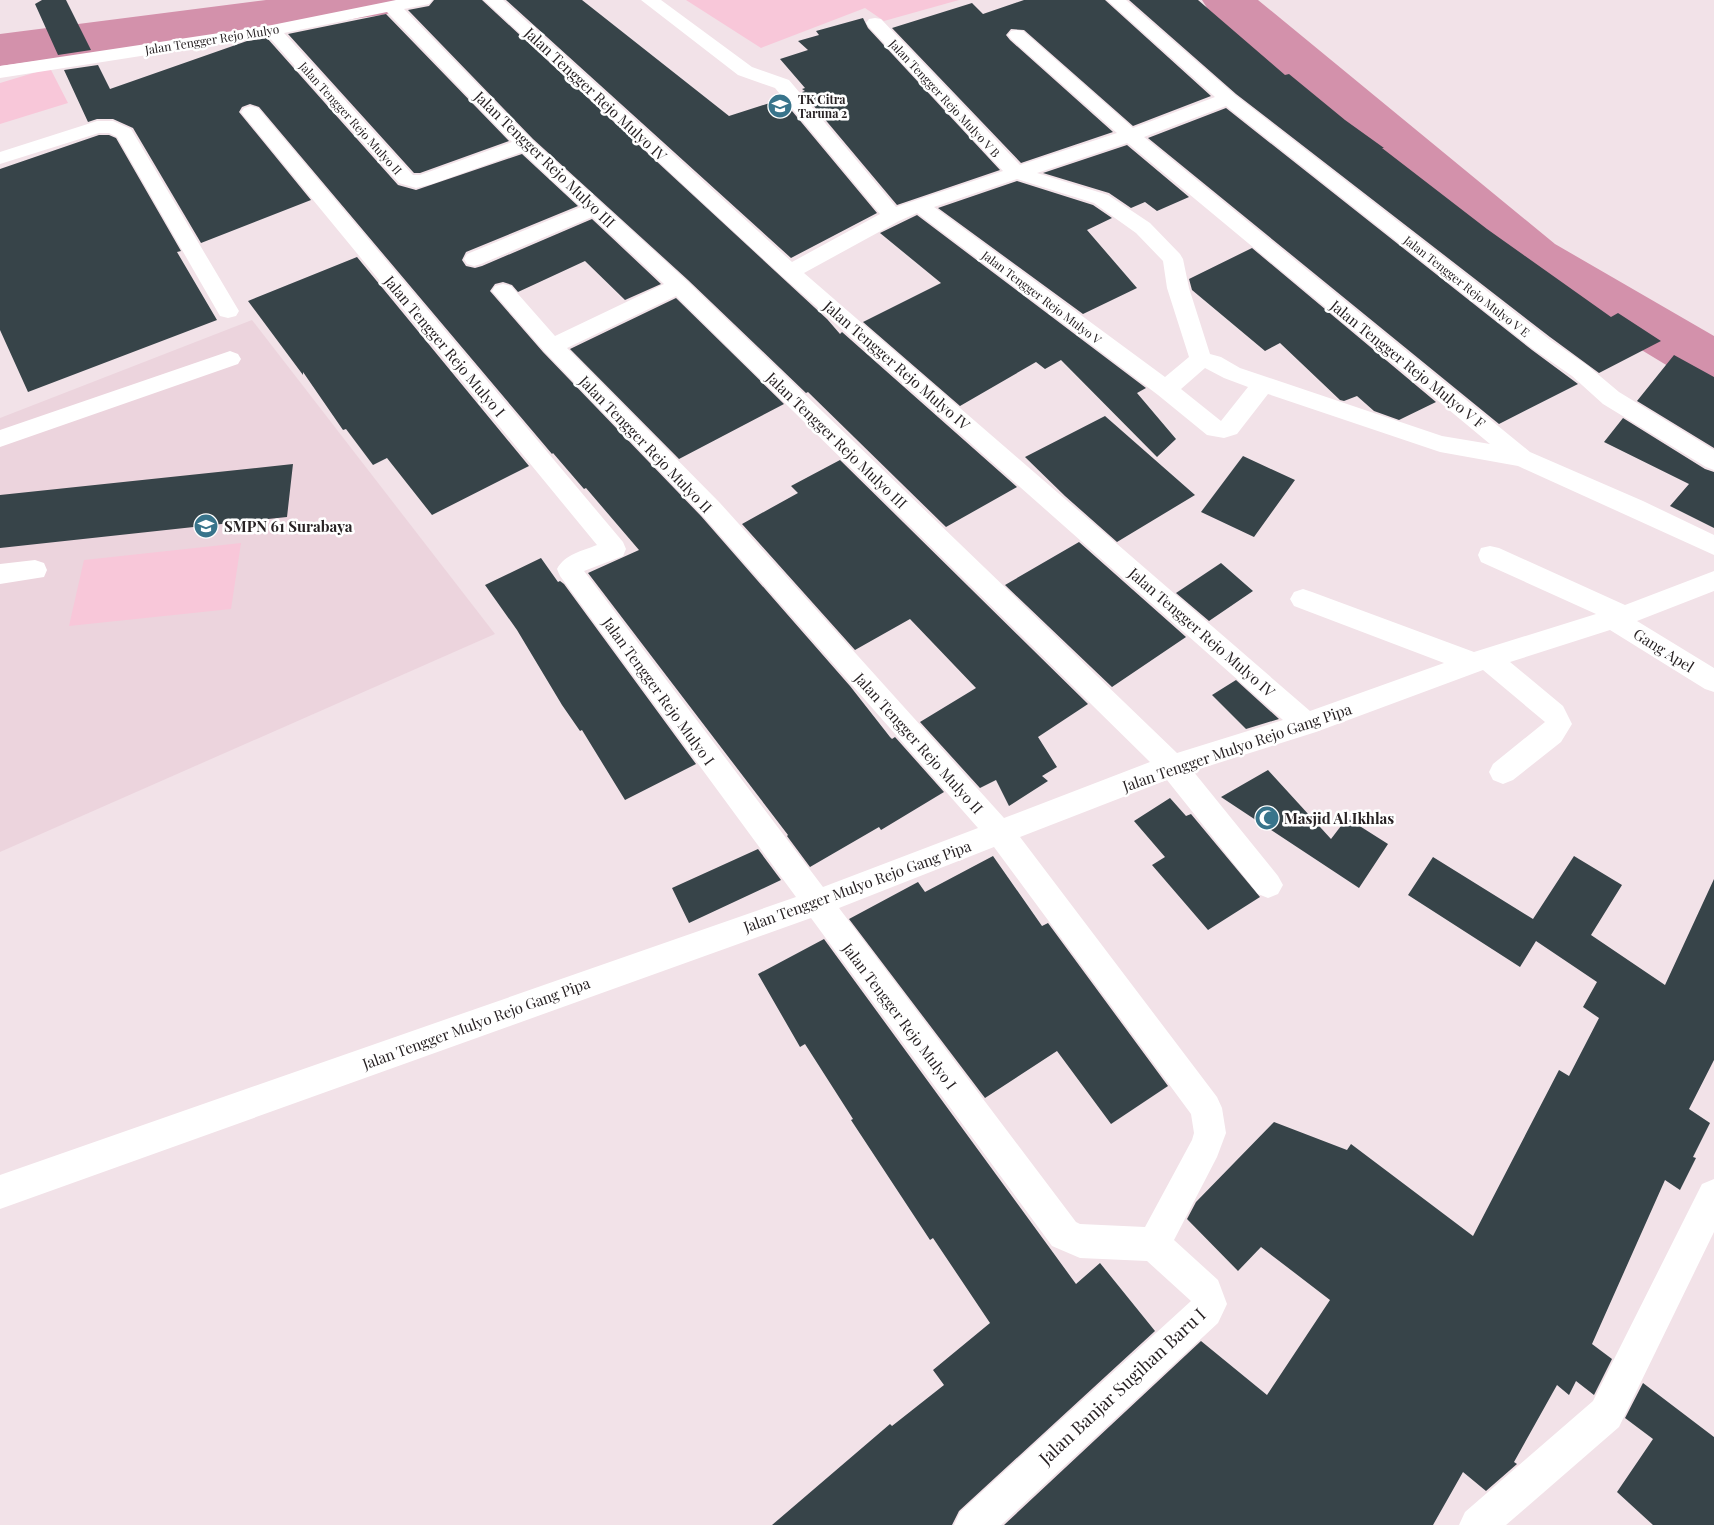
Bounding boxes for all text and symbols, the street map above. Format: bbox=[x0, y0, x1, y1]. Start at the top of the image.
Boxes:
street label: Jalan Tengger Rejo Mulyo bbox=[143, 20, 281, 58]
street label: Jalan Tengger Rejo Mulyo IV bbox=[520, 22, 672, 166]
street label: Jalan Tengger Rejo Mulyo V B bbox=[885, 35, 1004, 160]
street label: Jalan Tengger Rejo Mulyo II bbox=[295, 57, 406, 178]
street label: Jalan Tengger Rejo Mulyo III bbox=[470, 86, 620, 232]
place label: TK Citra Taruna 2 bbox=[798, 91, 847, 121]
school or university icon: TK Citra Taruna 2 bbox=[767, 93, 793, 119]
street label: Jalan Tengger Rejo Mulyo V E bbox=[1400, 231, 1533, 340]
street label: Jalan Tengger Rejo Mulyo V bbox=[978, 246, 1105, 347]
street label: Jalan Tengger Rejo Mulyo I bbox=[379, 271, 510, 421]
street label: Jalan Tengger Rejo Mulyo IV bbox=[819, 295, 975, 434]
street label: Jalan Tengger Rejo Mulyo V F bbox=[1326, 295, 1490, 433]
street label: Jalan Tengger Rejo Mulyo III bbox=[762, 367, 912, 513]
street label: Jalan Tengger Rejo Mulyo II bbox=[574, 370, 717, 517]
school or university icon: SMPN 61 Surabaya bbox=[193, 513, 219, 539]
place label: SMPN 61 Surabaya bbox=[224, 516, 353, 536]
street label: Jalan Tengger Rejo Mulyo IV bbox=[1124, 562, 1280, 701]
street label: Jalan Tengger Rejo Mulyo I bbox=[598, 612, 719, 769]
street label: Gang Apel bbox=[1630, 624, 1698, 676]
street label: Jalan Tengger Rejo Mulyo II bbox=[850, 667, 988, 818]
street label: Jalan Tengger Mulyo Rejo Gang Pipa bbox=[1119, 698, 1355, 796]
mosque icon: Masjid Al Ikhlas bbox=[1254, 805, 1280, 831]
place label: Masjid Al Ikhlas bbox=[1284, 808, 1394, 828]
street label: Jalan Tengger Mulyo Rejo Gang Pipa bbox=[739, 835, 974, 937]
street label: Jalan Tengger Rejo Mulyo I bbox=[838, 938, 962, 1093]
street label: Jalan Tengger Mulyo Rejo Gang Pipa bbox=[358, 972, 593, 1074]
street label: Jalan Banjar Sugihan Baru I bbox=[1033, 1302, 1210, 1470]

